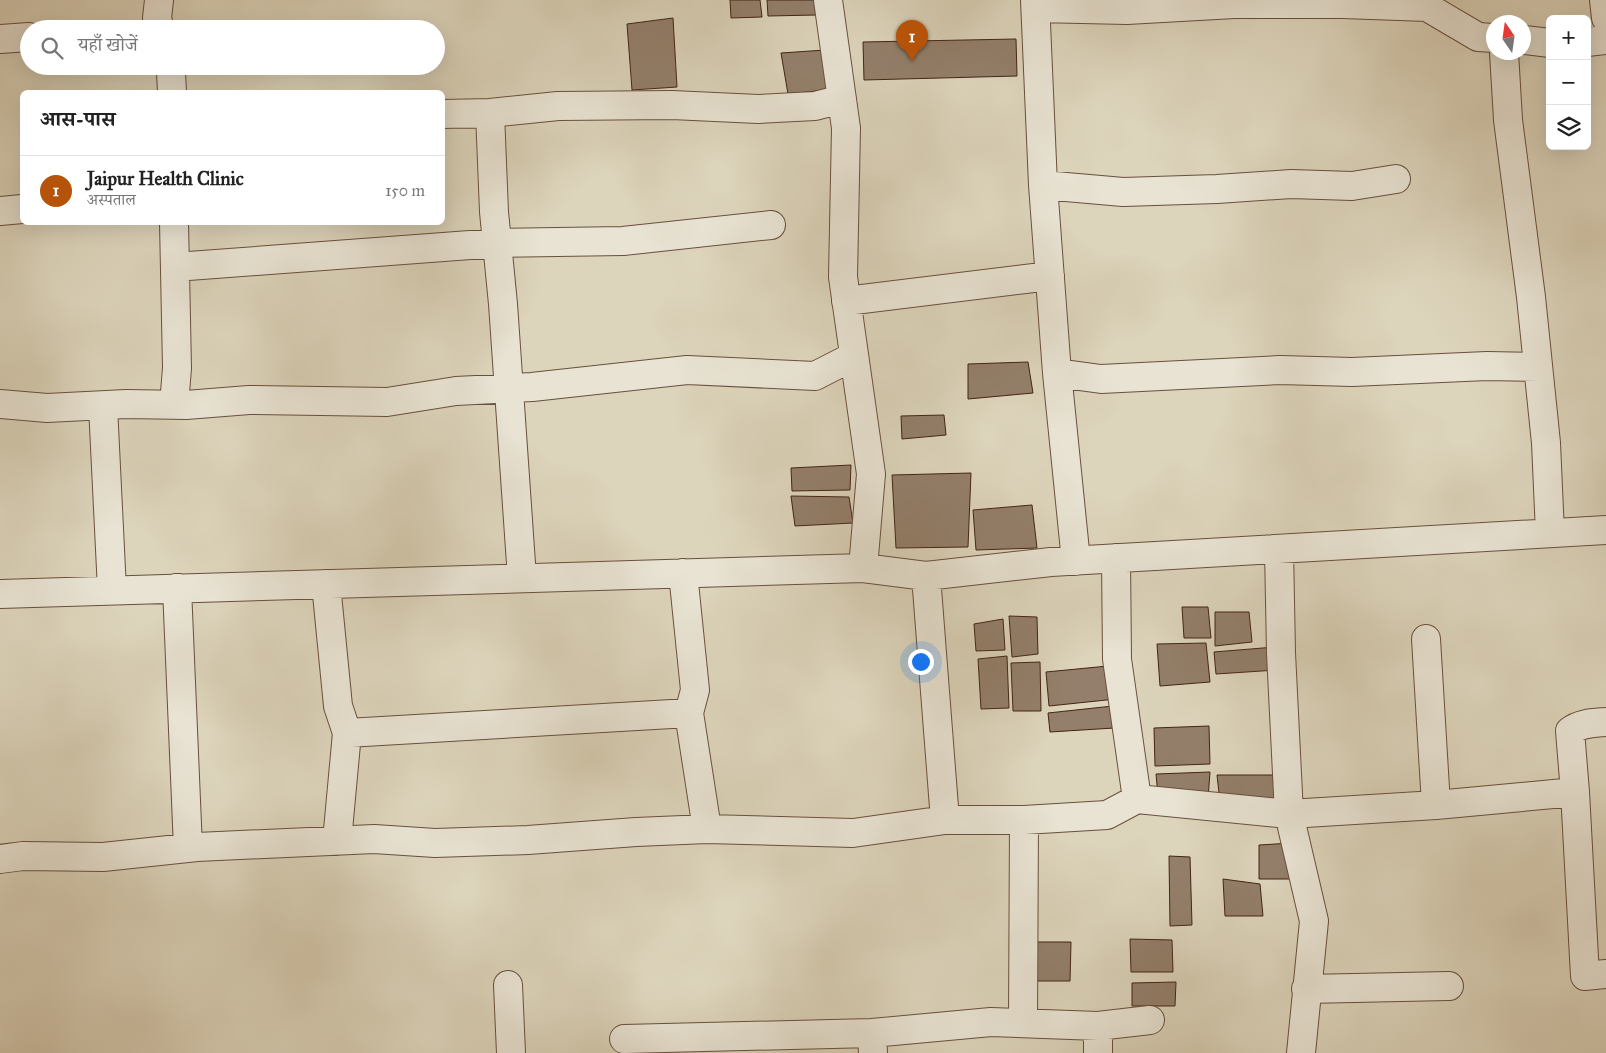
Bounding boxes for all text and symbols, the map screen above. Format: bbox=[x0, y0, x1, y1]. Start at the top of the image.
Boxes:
north arrow bbox=[1486, 15, 1531, 60]
map controls bbox=[1546, 15, 1591, 150]
button: + bbox=[1546, 15, 1591, 60]
search box bbox=[20, 20, 445, 75]
pin: 1 bbox=[896, 20, 928, 61]
text: यहाँ खोजें bbox=[78, 33, 138, 56]
icon: search bbox=[38, 34, 66, 62]
button: − bbox=[1546, 60, 1591, 105]
button: layers bbox=[1546, 105, 1591, 150]
text: आस-पास bbox=[40, 106, 115, 132]
text: Jaipur Health Clinic bbox=[87, 167, 244, 190]
text: 1 bbox=[53, 181, 59, 200]
text: 150 m bbox=[385, 181, 425, 200]
text: अस्पताल bbox=[87, 190, 136, 209]
your location bbox=[908, 649, 934, 675]

